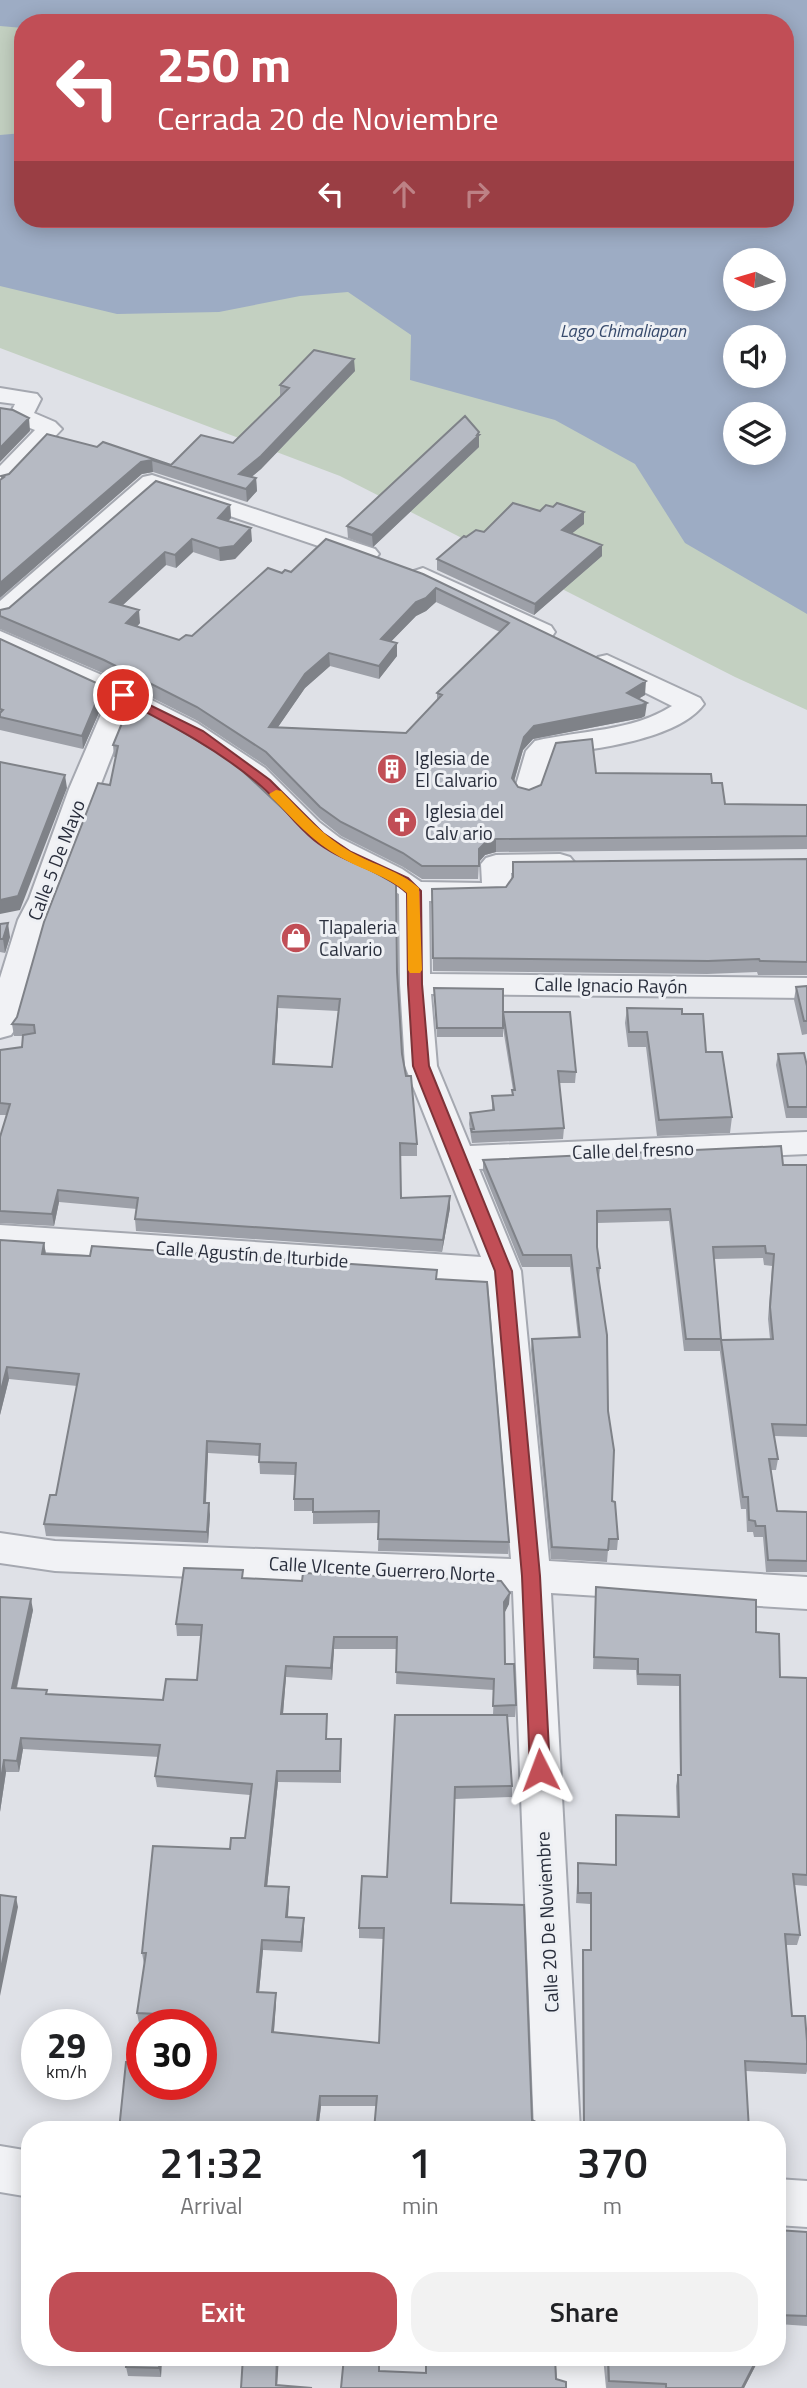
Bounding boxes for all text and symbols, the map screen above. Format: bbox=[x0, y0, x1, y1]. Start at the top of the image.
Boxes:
text: 250 m bbox=[157, 26, 291, 101]
icon: left bbox=[42, 42, 133, 133]
text: Cerrada 20 de Noviembre bbox=[157, 94, 499, 142]
icon: left bbox=[312, 175, 350, 213]
icon: ahead bbox=[385, 175, 423, 213]
icon: right bbox=[458, 175, 496, 213]
north arrow bbox=[723, 248, 786, 312]
map controls bbox=[723, 248, 786, 465]
water label: Lago Chimaliapan bbox=[560, 317, 687, 344]
button: sound bbox=[723, 325, 786, 388]
button: layers bbox=[723, 402, 786, 465]
pin bbox=[93, 665, 153, 725]
icon: arrive bbox=[104, 676, 142, 714]
place label: Iglesia de El Calvario bbox=[415, 743, 498, 794]
building icon: Iglesia de El Calvario bbox=[375, 752, 409, 786]
street label: Calle 5 De Mayo bbox=[19, 795, 92, 925]
place label: Iglesia del Calv ario bbox=[425, 796, 504, 847]
church icon: Iglesia del Calv ario bbox=[385, 805, 419, 839]
place label: Tlapaleria Calvario bbox=[319, 912, 397, 963]
shop icon: Tlapaleria Calvario bbox=[279, 921, 313, 955]
street label: Calle Ignacio Rayón bbox=[534, 969, 688, 1000]
street label: Calle del fresno bbox=[572, 1133, 694, 1166]
street label: Calle Agustín de Iturbide bbox=[155, 1232, 349, 1275]
street label: Calle VIcente Guerrero Norte bbox=[268, 1548, 496, 1589]
position arrow bbox=[503, 1733, 577, 1807]
street label: Calle 20 De Noviembre bbox=[527, 1831, 566, 2013]
speed limit sign: 30 bbox=[126, 2009, 217, 2100]
text: 29 bbox=[47, 2018, 86, 2072]
text: km/h bbox=[46, 2058, 87, 2085]
text: 21:32 bbox=[159, 2130, 264, 2194]
text: 1 bbox=[409, 2130, 432, 2194]
text: 370 bbox=[577, 2130, 648, 2194]
text: Arrival bbox=[180, 2188, 243, 2223]
text: min bbox=[402, 2188, 439, 2223]
text: m bbox=[603, 2188, 622, 2223]
button: Exit bbox=[49, 2272, 397, 2352]
button: Share bbox=[411, 2272, 758, 2352]

